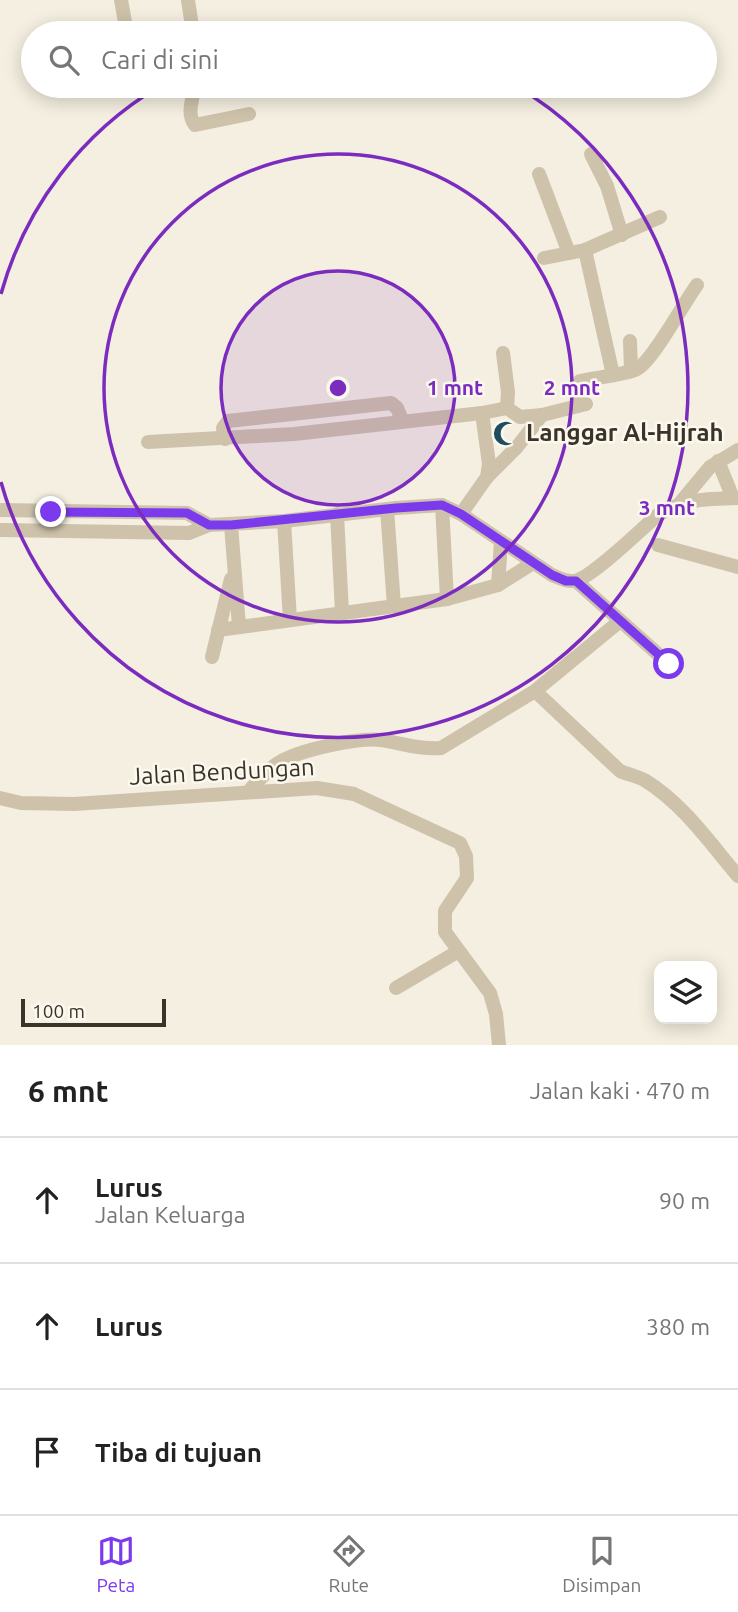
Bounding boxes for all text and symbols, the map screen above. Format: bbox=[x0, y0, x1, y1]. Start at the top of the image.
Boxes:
search box bbox=[21, 21, 717, 98]
icon: search bbox=[45, 41, 83, 79]
text: Cari di sini bbox=[101, 45, 219, 74]
text: 1 mnt bbox=[427, 375, 483, 399]
text: 2 mnt bbox=[544, 375, 600, 399]
centre of rings bbox=[326, 376, 350, 400]
mosque icon: Langgar Al-Hijrah bbox=[492, 419, 520, 447]
place label: Langgar Al-Hijrah bbox=[526, 419, 723, 446]
text: 3 mnt bbox=[639, 495, 695, 519]
route end bbox=[35, 496, 66, 527]
route start bbox=[653, 648, 684, 679]
street label: Jalan Bendungan bbox=[129, 753, 315, 790]
map controls bbox=[654, 961, 717, 1024]
button: layers bbox=[654, 961, 717, 1024]
scale bar bbox=[21, 996, 166, 1028]
text: 100 m bbox=[32, 1000, 85, 1022]
text: 6 mnt bbox=[28, 1074, 108, 1108]
text: Jalan kaki · 470 m bbox=[530, 1078, 710, 1103]
text: Lurus bbox=[95, 1173, 163, 1202]
icon: ahead bbox=[28, 1181, 66, 1219]
text: 90 m bbox=[659, 1188, 710, 1213]
text: Jalan Keluarga bbox=[95, 1202, 246, 1227]
icon: ahead bbox=[28, 1307, 66, 1345]
text: Lurus bbox=[95, 1312, 163, 1341]
text: 380 m bbox=[646, 1314, 710, 1339]
icon: arrive bbox=[28, 1433, 66, 1471]
text: Tiba di tujuan bbox=[95, 1438, 262, 1467]
tab: Peta bbox=[97, 1532, 135, 1596]
tab: Rute bbox=[329, 1532, 369, 1596]
tab: Disimpan bbox=[562, 1532, 641, 1596]

